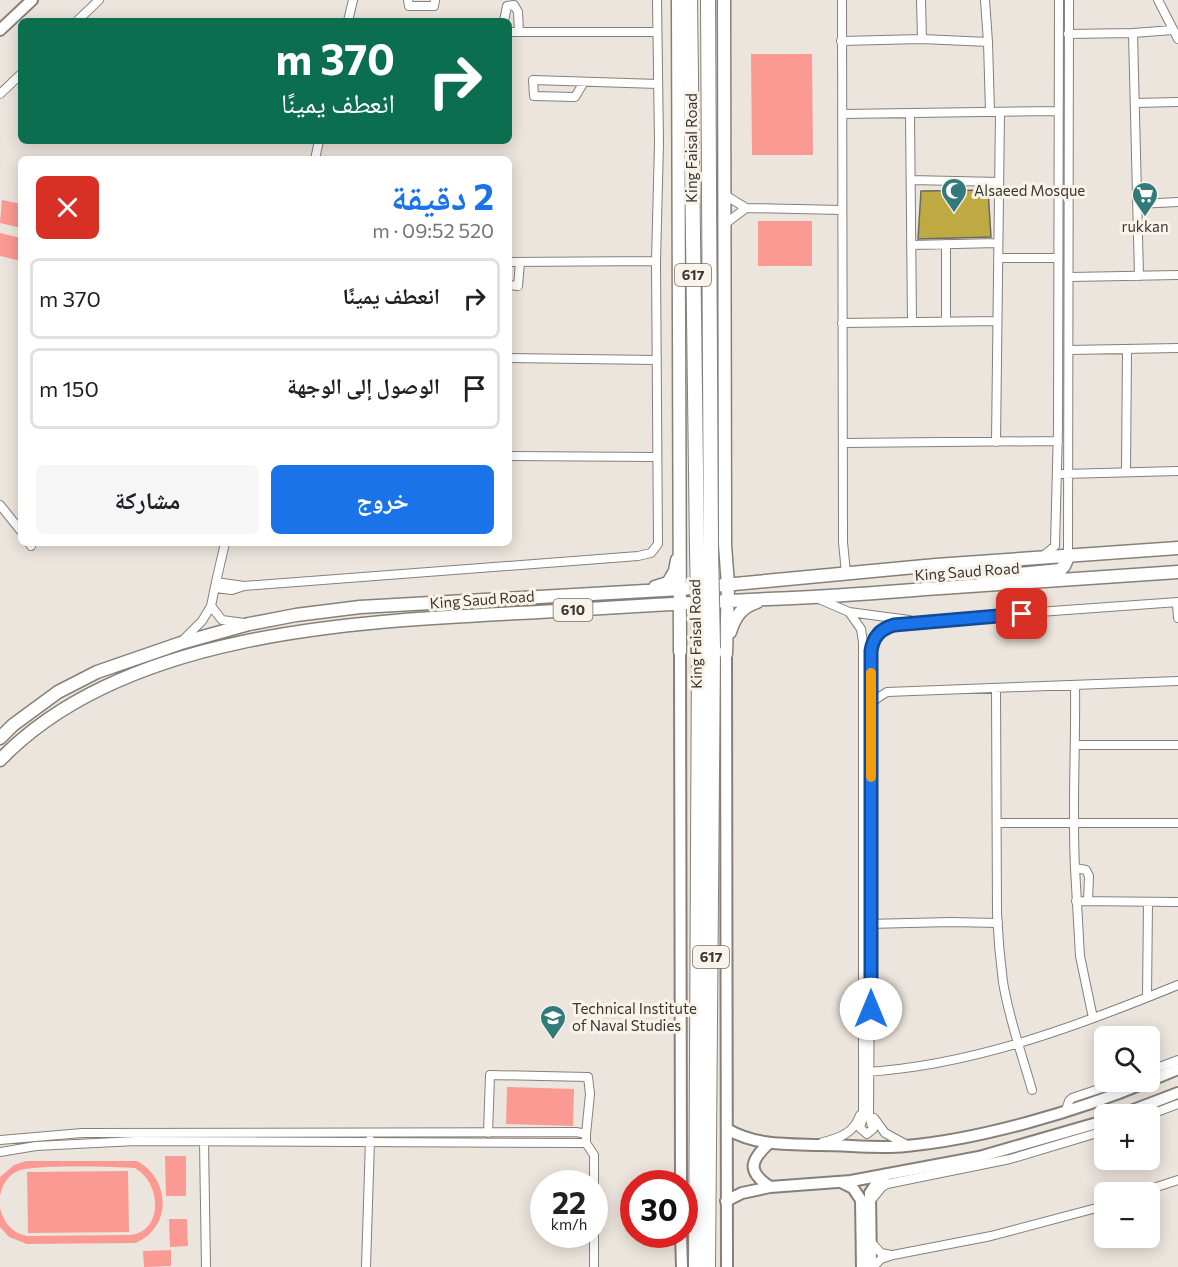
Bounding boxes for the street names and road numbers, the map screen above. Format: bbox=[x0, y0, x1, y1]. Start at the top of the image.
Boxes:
street label: King Faisal Road bbox=[682, 93, 700, 203]
road number: 617 bbox=[675, 264, 711, 286]
street label: King Saud Road bbox=[914, 558, 1020, 584]
street label: King Faisal Road bbox=[685, 579, 705, 689]
street label: King Saud Road bbox=[429, 586, 535, 612]
road number: 610 bbox=[554, 599, 592, 621]
road number: 617 bbox=[693, 946, 729, 968]

